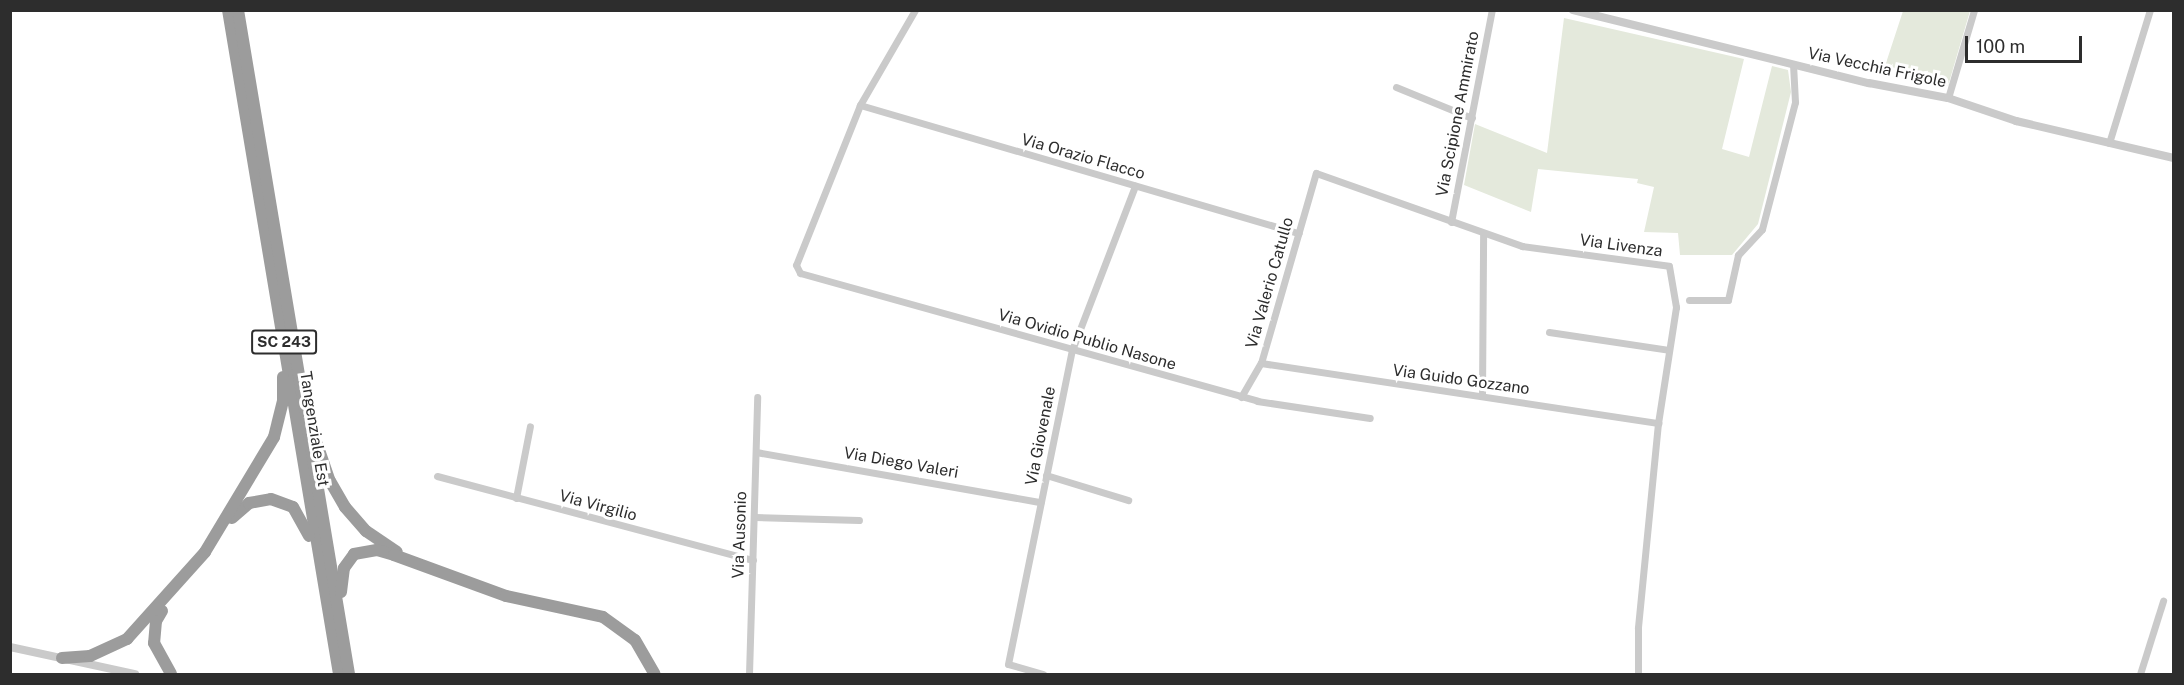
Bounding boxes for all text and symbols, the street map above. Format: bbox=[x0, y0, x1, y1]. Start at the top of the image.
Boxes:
scale bar bbox=[1968, 24, 2085, 62]
street label: Via Scipione Ammirato bbox=[1433, 30, 1483, 198]
text: 100 m bbox=[1976, 36, 2025, 57]
street label: Via Vecchia Frigole bbox=[1806, 44, 1948, 92]
street label: Via Orazio Flacco bbox=[1019, 130, 1147, 184]
street label: Via Valerio Catullo bbox=[1242, 215, 1298, 351]
street label: Via Livenza bbox=[1578, 231, 1664, 261]
street label: Via Ovidio Publio Nasone bbox=[996, 305, 1178, 375]
road number: SC 243 bbox=[251, 330, 317, 354]
street label: Via Guido Gozzano bbox=[1391, 361, 1531, 399]
street label: Tangenziale Est bbox=[295, 370, 333, 488]
street label: Via Giovenale bbox=[1022, 385, 1060, 487]
street label: Via Diego Valeri bbox=[842, 443, 960, 483]
street label: Via Virgilio bbox=[557, 486, 639, 526]
street label: Via Ausonio bbox=[729, 491, 751, 579]

